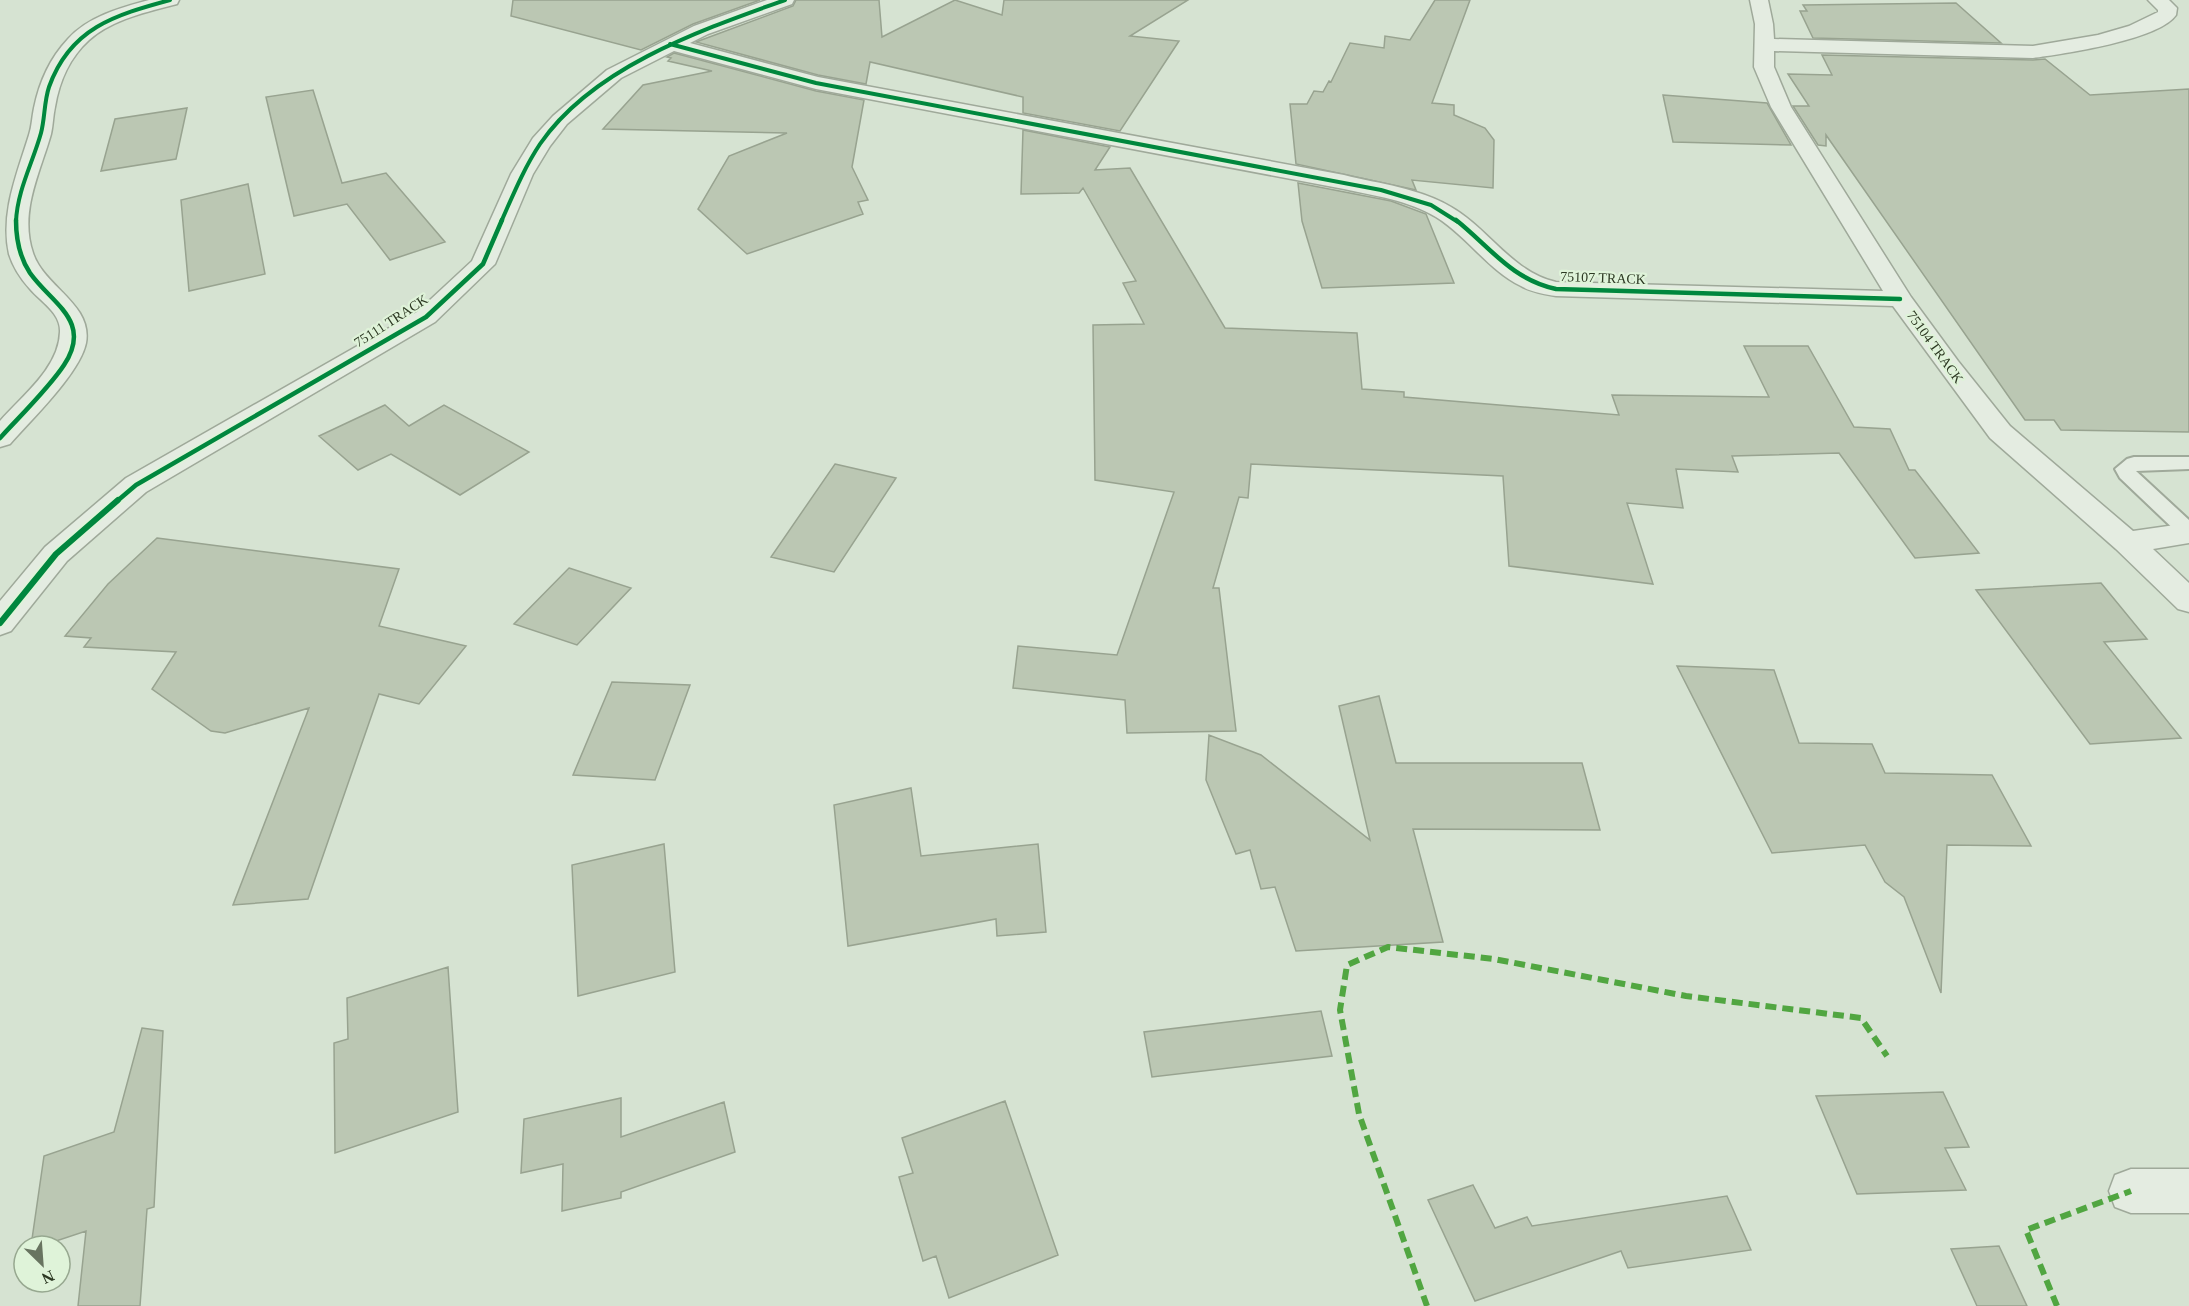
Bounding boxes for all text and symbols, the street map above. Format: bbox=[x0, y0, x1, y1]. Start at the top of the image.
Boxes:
street label: 75107 TRACK bbox=[1560, 269, 1646, 287]
street label: 75111 TRACK bbox=[351, 292, 431, 350]
street label: 75104 TRACK bbox=[1904, 308, 1966, 386]
north arrow bbox=[12, 1234, 72, 1294]
text: N bbox=[39, 1267, 57, 1287]

